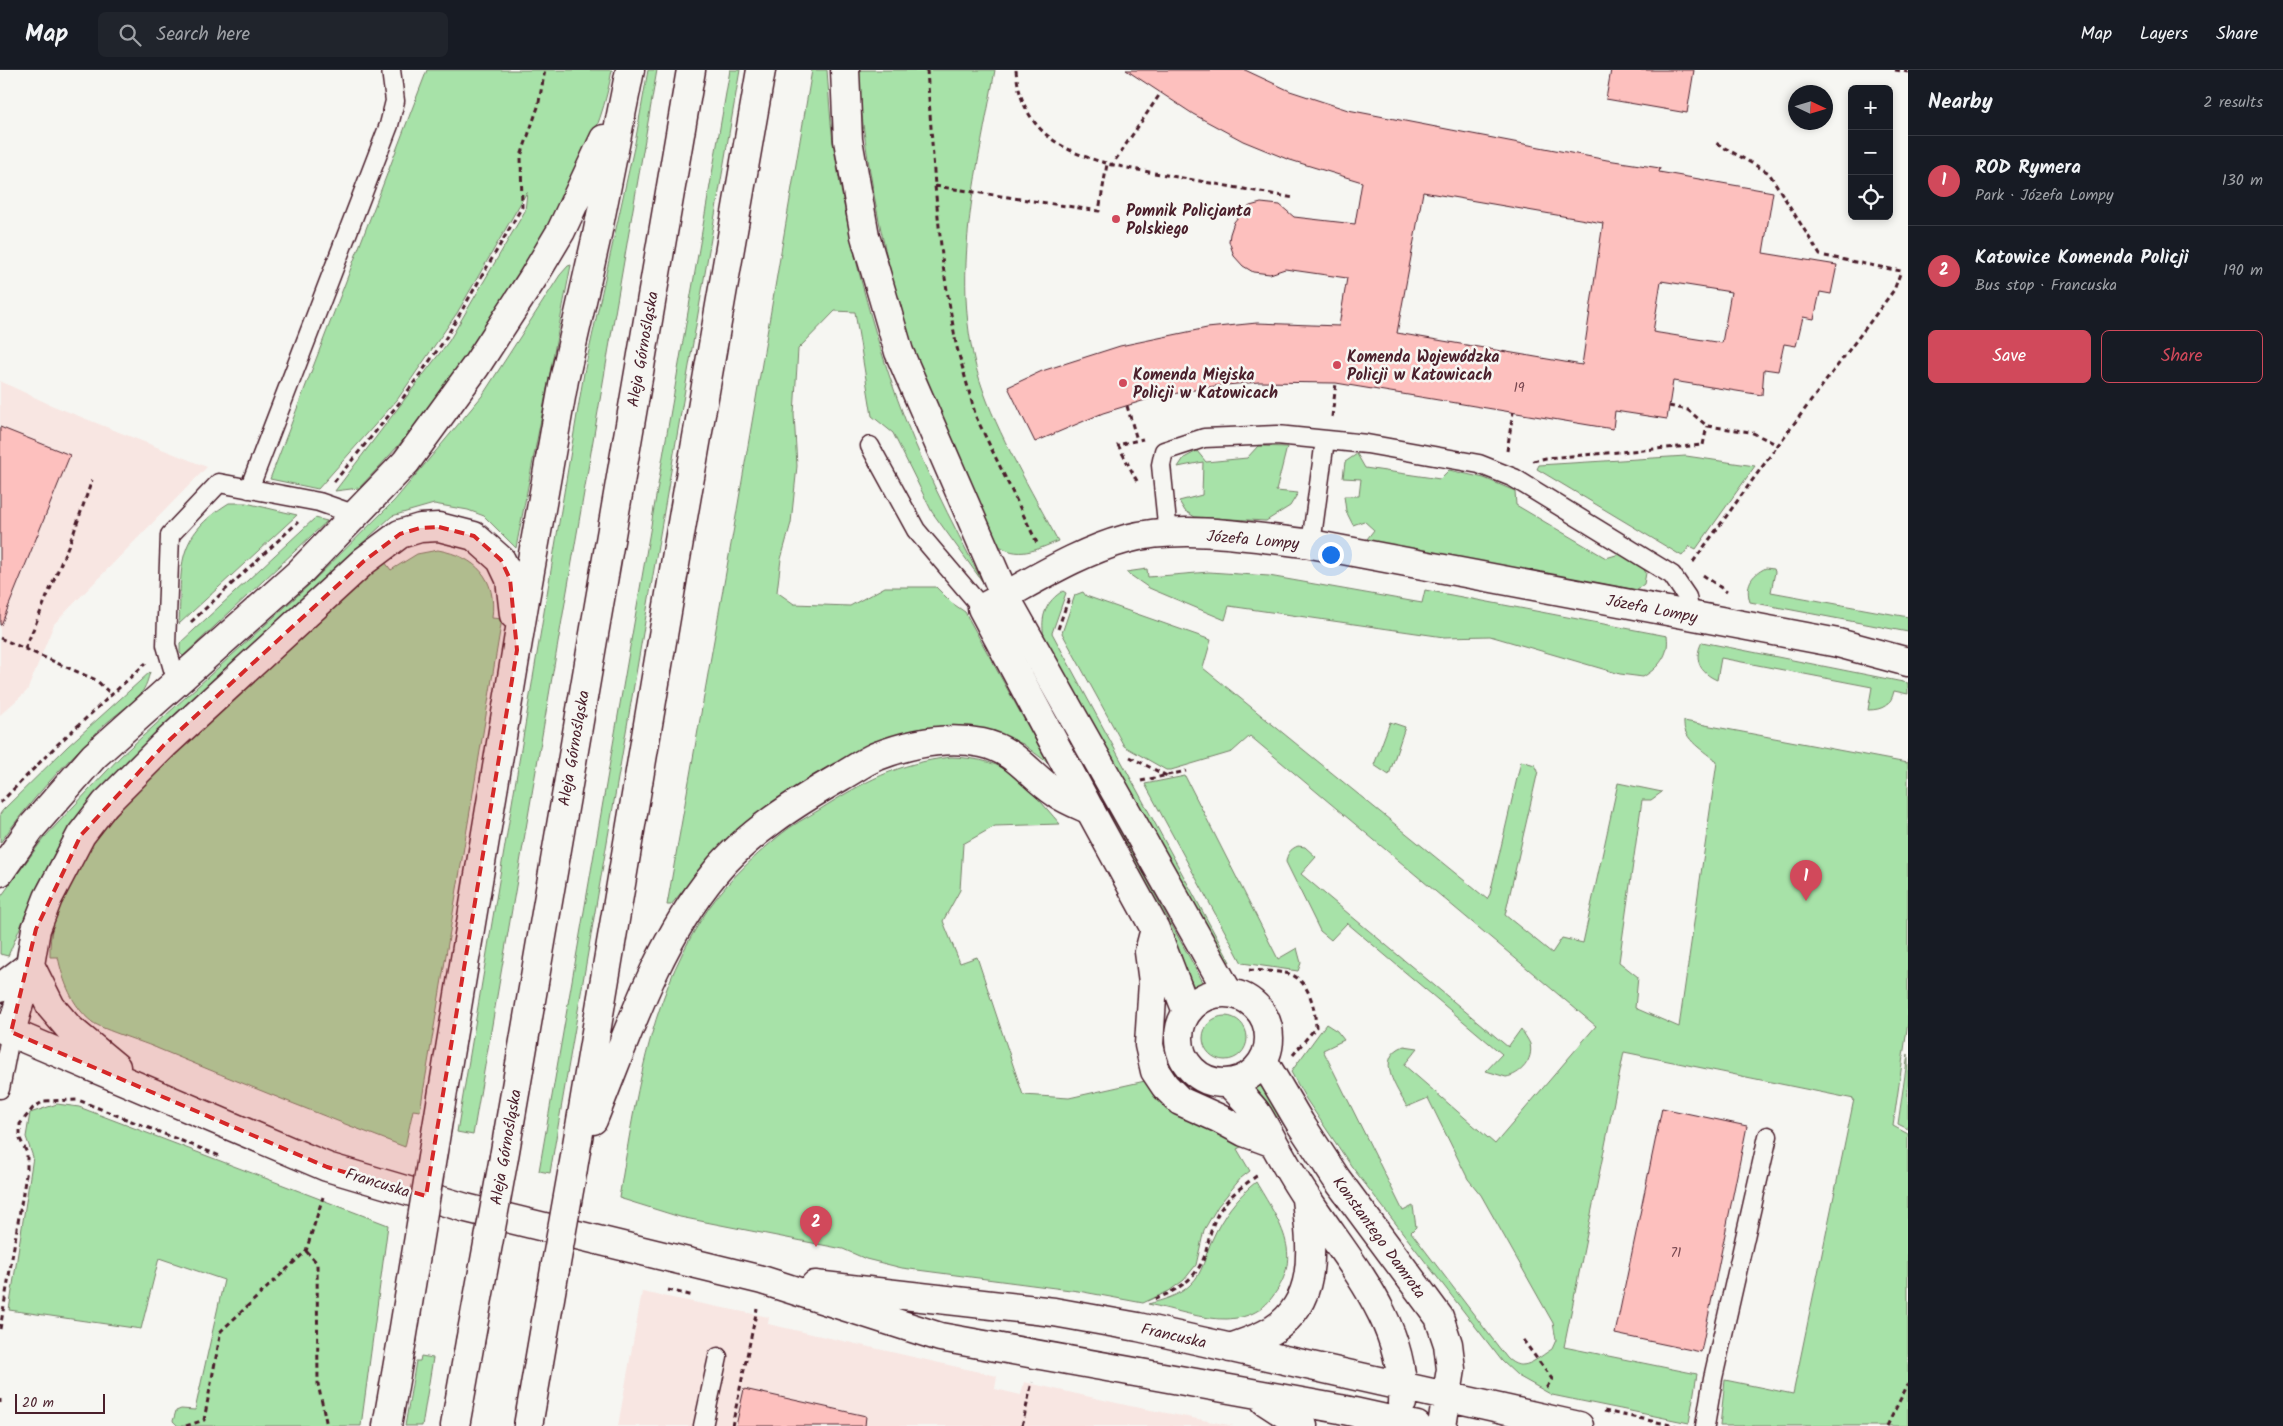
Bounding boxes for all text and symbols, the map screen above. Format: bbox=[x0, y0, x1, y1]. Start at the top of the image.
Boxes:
search box bbox=[98, 12, 448, 57]
text: Map bbox=[25, 15, 68, 54]
text: Search here bbox=[156, 20, 250, 50]
text: Map bbox=[2081, 20, 2112, 49]
text: Layers bbox=[2140, 20, 2188, 49]
text: Share bbox=[2216, 20, 2258, 49]
icon: search bbox=[116, 21, 144, 49]
north arrow bbox=[1788, 85, 1833, 130]
map controls bbox=[1848, 85, 1893, 220]
button: + bbox=[1848, 85, 1893, 130]
text: Nearby bbox=[1928, 86, 1993, 119]
text: 2 results bbox=[2203, 90, 2263, 115]
button: − bbox=[1848, 130, 1893, 175]
text: ROD Rymera bbox=[1975, 153, 2081, 183]
text: 1 bbox=[1942, 168, 1946, 193]
text: 130 m bbox=[2222, 168, 2263, 193]
button: locate bbox=[1848, 175, 1893, 220]
text: Park · Józefa Lompy bbox=[1975, 183, 2113, 208]
place label: Pomnik Policjanta Polskiego bbox=[1126, 199, 1251, 242]
marker: Pomnik Policjanta Polskiego bbox=[1110, 213, 1122, 225]
text: Katowice Komenda Policji bbox=[1975, 243, 2189, 273]
text: 2 bbox=[1939, 258, 1949, 283]
text: 190 m bbox=[2223, 258, 2263, 283]
text: Bus stop · Francuska bbox=[1975, 273, 2117, 298]
street label: Aleja Górnośląska bbox=[621, 289, 666, 409]
button: Save bbox=[1928, 330, 2091, 383]
button: Share bbox=[2101, 330, 2263, 383]
place label: Komenda Wojewódzka Policji w Katowicach bbox=[1347, 345, 1499, 388]
marker: Komenda Wojewódzka Policji w Katowicach bbox=[1331, 359, 1343, 371]
place label: Komenda Miejska Policji w Katowicach bbox=[1133, 363, 1278, 406]
marker: Komenda Miejska Policji w Katowicach bbox=[1117, 377, 1129, 389]
house number: 19 bbox=[1513, 377, 1525, 399]
street label: Józefa Lompy bbox=[1206, 524, 1301, 557]
your location bbox=[1318, 542, 1344, 568]
street label: Józefa Lompy bbox=[1604, 588, 1700, 631]
street label: Aleja Górnośląska bbox=[552, 688, 597, 808]
pin: 1 bbox=[1790, 860, 1822, 901]
street label: Aleja Górnośląska bbox=[484, 1087, 529, 1207]
street label: Francuska bbox=[342, 1162, 413, 1205]
street label: Konstantego Damrota bbox=[1326, 1172, 1432, 1304]
pin: 2 bbox=[800, 1206, 832, 1247]
house number: 71 bbox=[1671, 1242, 1681, 1264]
street label: Francuska bbox=[1139, 1317, 1209, 1356]
scale bar bbox=[15, 1391, 105, 1414]
text: 20 m bbox=[22, 1392, 54, 1414]

